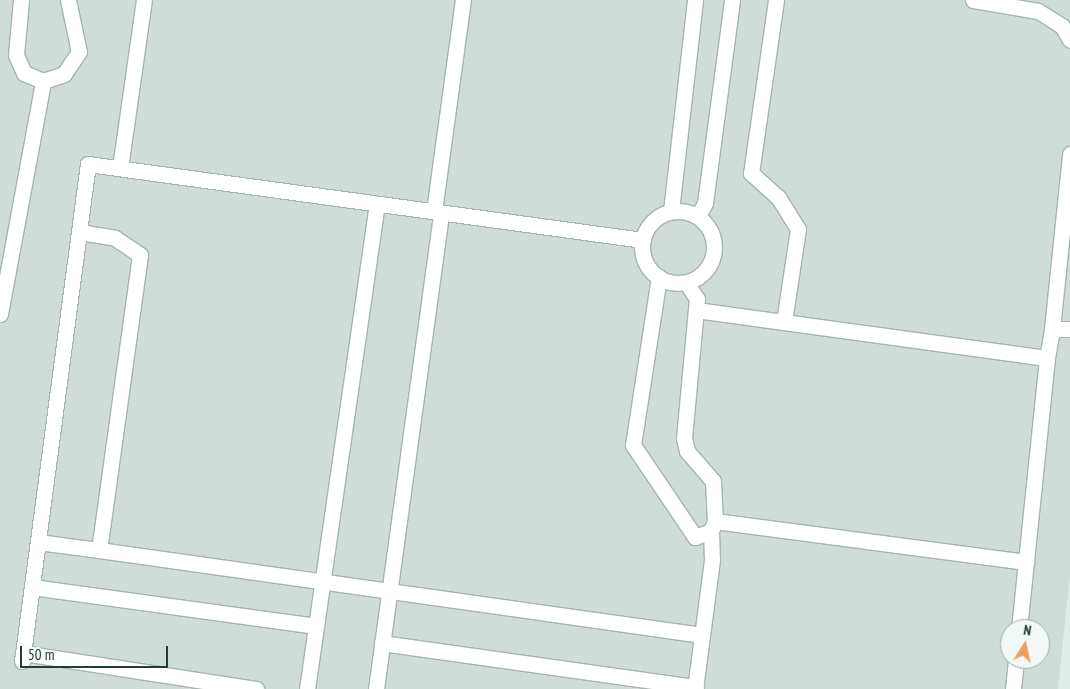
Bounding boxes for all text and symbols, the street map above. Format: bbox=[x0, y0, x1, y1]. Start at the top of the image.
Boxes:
north arrow bbox=[1000, 619, 1050, 669]
text: N bbox=[1022, 621, 1033, 640]
scale bar bbox=[22, 636, 170, 668]
text: 50 m bbox=[28, 645, 54, 664]

